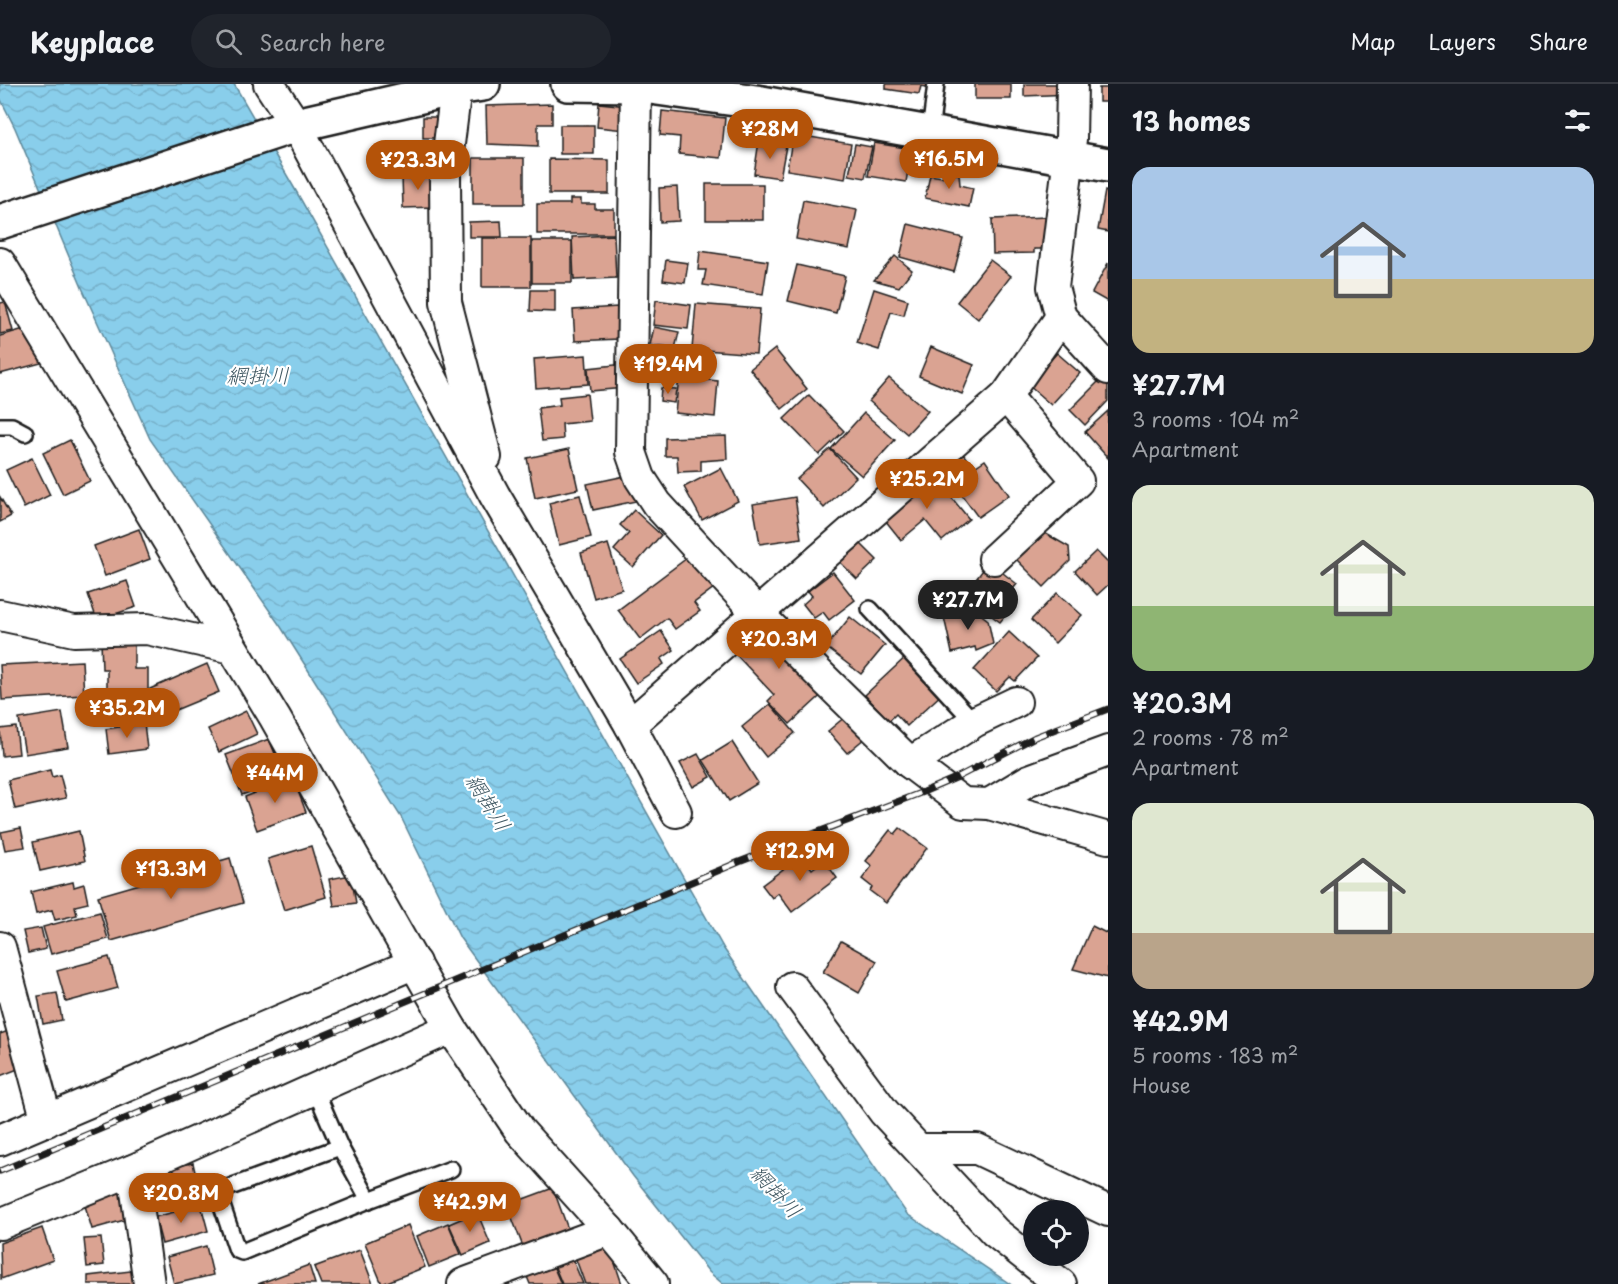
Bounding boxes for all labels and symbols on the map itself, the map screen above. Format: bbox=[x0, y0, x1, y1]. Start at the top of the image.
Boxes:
pin: ¥28M bbox=[734, 109, 806, 160]
pin: ¥16.5M bbox=[900, 139, 998, 190]
pin: ¥23.3M bbox=[369, 140, 467, 191]
pin: ¥19.4M bbox=[619, 344, 717, 395]
water label: 網掛川 bbox=[227, 358, 290, 390]
pin: ¥25.2M bbox=[878, 459, 976, 510]
pin: ¥27.7M bbox=[919, 580, 1017, 631]
pin: ¥20.3M bbox=[730, 619, 828, 670]
pin: ¥35.2M bbox=[78, 688, 176, 739]
pin: ¥44M bbox=[239, 753, 311, 804]
water label: 網掛川 bbox=[459, 767, 520, 837]
pin: ¥12.9M bbox=[751, 831, 849, 882]
pin: ¥13.3M bbox=[122, 849, 220, 900]
water label: 網掛川 bbox=[744, 1157, 811, 1225]
pin: ¥20.8M bbox=[132, 1173, 230, 1224]
pin: ¥42.9M bbox=[421, 1182, 519, 1233]

